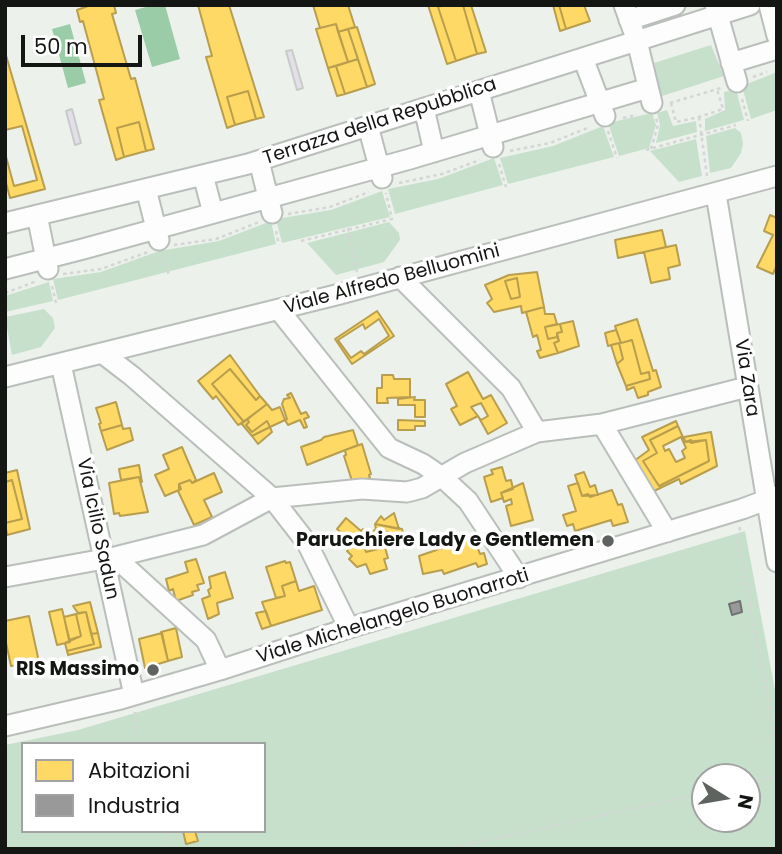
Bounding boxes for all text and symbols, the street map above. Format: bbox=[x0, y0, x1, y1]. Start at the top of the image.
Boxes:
scale bar bbox=[24, 21, 145, 65]
text: 50 m bbox=[34, 32, 88, 61]
street label: Terrazza della Repubblica bbox=[260, 73, 500, 171]
street label: Viale Alfredo Belluomini bbox=[281, 240, 503, 320]
street label: Via Zara bbox=[729, 337, 763, 419]
street label: Via Icilio Sadun bbox=[71, 456, 123, 602]
place label: Parucchiere Lady e Gentlemen bbox=[296, 530, 594, 552]
marker: Parucchiere Lady e Gentlemen bbox=[600, 533, 616, 549]
street label: Viale Michelangelo Buonarroti bbox=[254, 565, 532, 669]
place label: RIS Massimo bbox=[16, 659, 139, 681]
marker: RIS Massimo bbox=[145, 662, 161, 678]
legend bbox=[21, 742, 266, 833]
text: Abitazioni bbox=[88, 756, 190, 785]
north arrow bbox=[691, 763, 761, 833]
text: Industria bbox=[88, 791, 180, 820]
text: N bbox=[731, 792, 760, 811]

